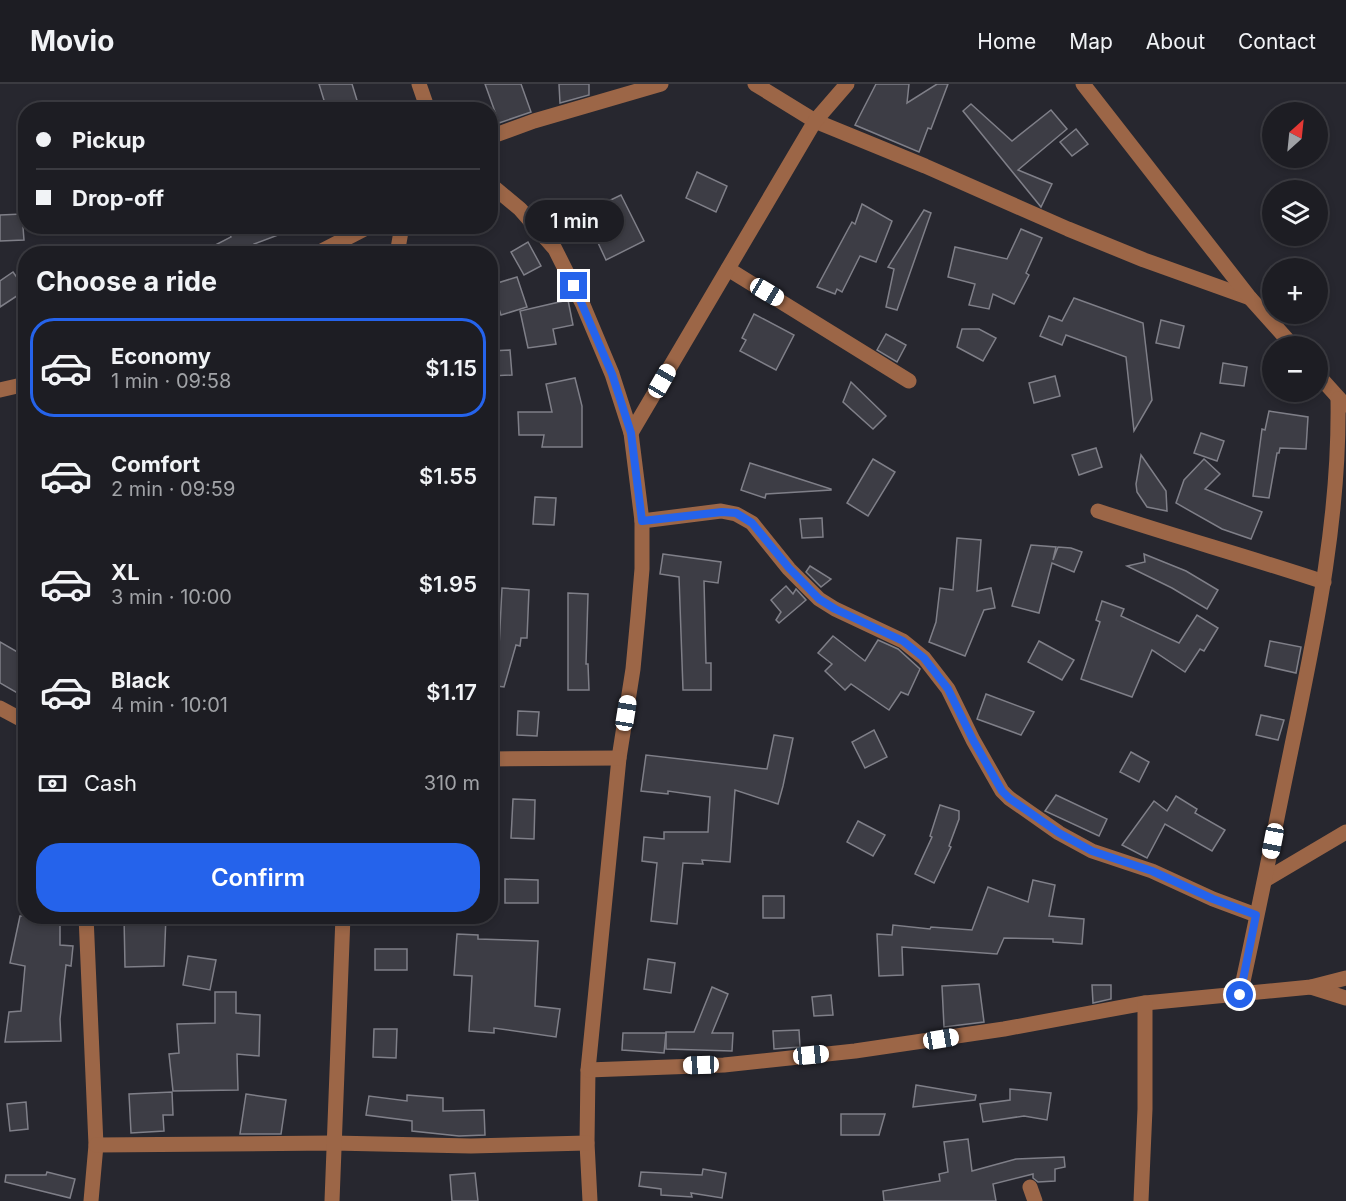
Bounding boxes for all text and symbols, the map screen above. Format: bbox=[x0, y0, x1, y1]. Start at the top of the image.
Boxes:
text: Movio bbox=[30, 24, 114, 58]
text: Home bbox=[977, 29, 1036, 54]
text: Map bbox=[1069, 29, 1113, 54]
text: About bbox=[1146, 29, 1205, 54]
text: Contact bbox=[1238, 29, 1316, 54]
north arrow bbox=[1262, 102, 1328, 168]
map controls bbox=[1262, 102, 1328, 402]
text: Pickup bbox=[72, 127, 146, 153]
button: layers bbox=[1262, 180, 1328, 246]
text: Drop-off bbox=[72, 185, 164, 211]
callout: 1 min bbox=[524, 199, 624, 241]
text: 1 min bbox=[550, 209, 599, 233]
button: + bbox=[1262, 258, 1328, 324]
text: Choose a ride bbox=[36, 265, 217, 298]
route end bbox=[560, 272, 587, 299]
car bbox=[747, 275, 787, 309]
button: − bbox=[1262, 336, 1328, 402]
icon: car bbox=[39, 341, 93, 395]
text: Economy bbox=[111, 343, 211, 369]
text: $1.15 bbox=[425, 355, 477, 381]
car bbox=[645, 361, 679, 401]
text: 1 min · 09:58 bbox=[111, 369, 231, 393]
icon: car bbox=[39, 449, 93, 503]
text: Comfort bbox=[111, 451, 200, 477]
text: $1.55 bbox=[419, 463, 477, 489]
text: 2 min · 09:59 bbox=[111, 477, 235, 501]
icon: car bbox=[39, 557, 93, 611]
text: XL bbox=[111, 559, 140, 585]
text: $1.95 bbox=[419, 571, 477, 597]
text: 3 min · 10:00 bbox=[111, 585, 232, 609]
icon: car bbox=[39, 665, 93, 719]
text: Black bbox=[111, 667, 170, 693]
text: $1.17 bbox=[426, 679, 477, 705]
text: 4 min · 10:01 bbox=[111, 693, 228, 717]
car bbox=[614, 694, 638, 732]
icon: cash bbox=[36, 767, 69, 800]
text: Cash bbox=[84, 770, 137, 796]
text: 310 m bbox=[424, 771, 480, 795]
car bbox=[1261, 822, 1285, 860]
button: Confirm bbox=[36, 843, 480, 912]
route start bbox=[1226, 981, 1253, 1008]
car bbox=[922, 1027, 960, 1051]
car bbox=[792, 1044, 830, 1066]
car bbox=[683, 1055, 719, 1075]

